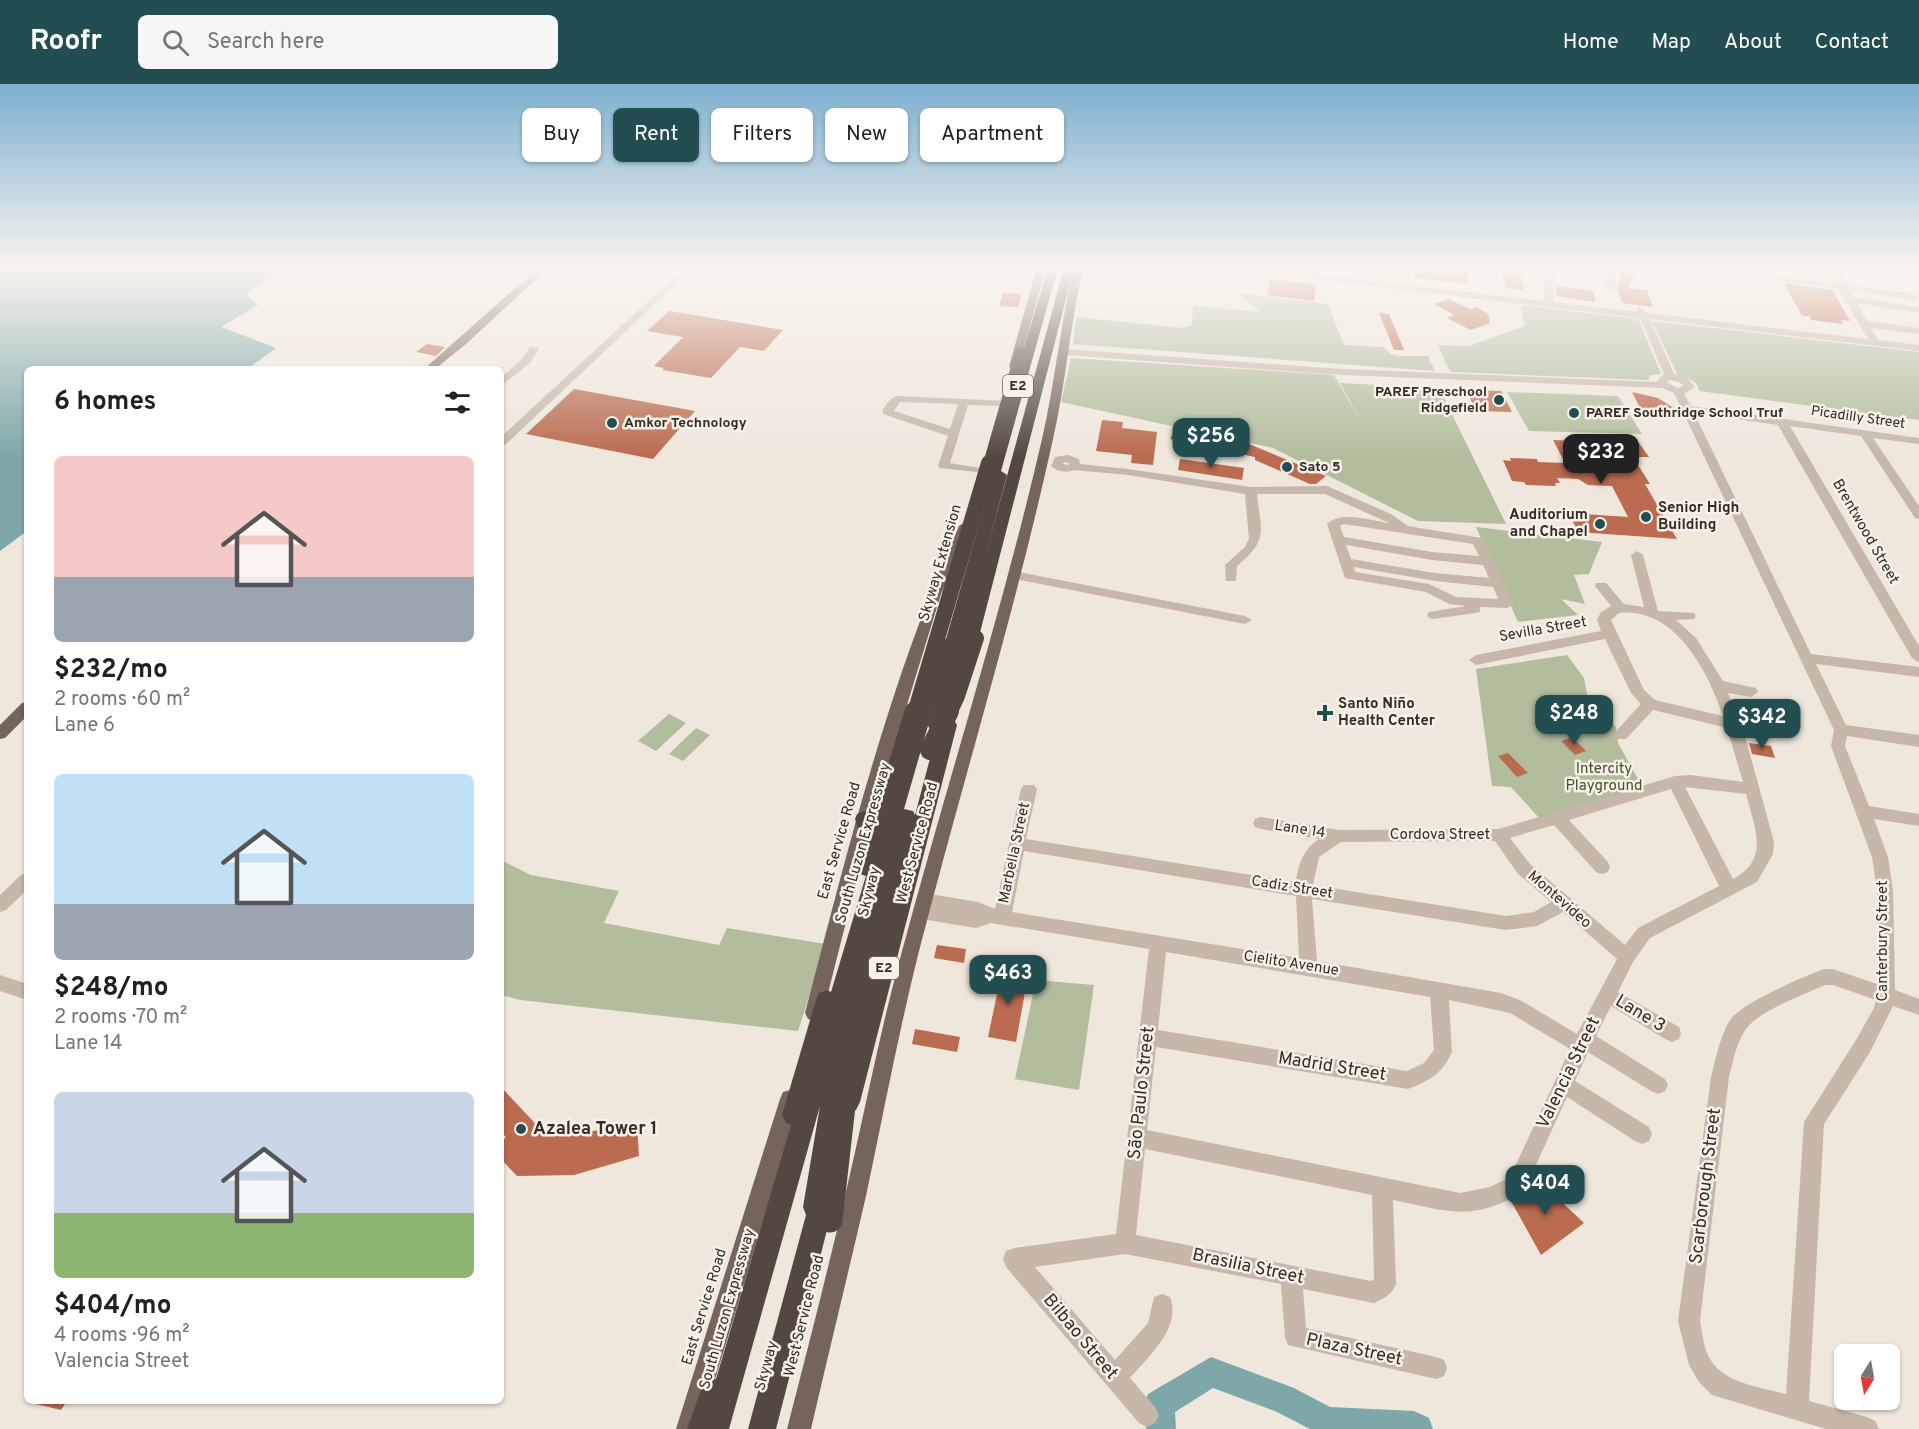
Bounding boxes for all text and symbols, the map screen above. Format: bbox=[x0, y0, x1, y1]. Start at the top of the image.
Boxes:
search box bbox=[138, 15, 558, 69]
text: Roofr bbox=[30, 24, 102, 60]
icon: search bbox=[159, 26, 192, 59]
text: Search here bbox=[207, 29, 324, 56]
text: Home bbox=[1563, 29, 1619, 56]
text: Map bbox=[1652, 29, 1691, 56]
text: About bbox=[1724, 29, 1782, 56]
text: Contact bbox=[1815, 29, 1889, 56]
chip: Buy bbox=[522, 108, 601, 162]
chip: Rent bbox=[613, 108, 699, 162]
chip: Filters bbox=[711, 108, 813, 162]
chip: New bbox=[825, 108, 908, 162]
chip: Apartment bbox=[920, 108, 1064, 162]
road number: E2 bbox=[1003, 375, 1033, 397]
place label: PAREF Preschool Ridgefield bbox=[1375, 384, 1487, 417]
text: 6 homes bbox=[54, 386, 156, 419]
icon: filters bbox=[441, 386, 474, 419]
marker: PAREF Preschool Ridgefield bbox=[1492, 393, 1506, 407]
street label: Picadilly Street bbox=[1810, 403, 1906, 433]
place label: PAREF Southridge School Truf bbox=[1586, 405, 1783, 422]
marker: PAREF Southridge School Truf bbox=[1567, 406, 1581, 420]
place label: Amkor Technology bbox=[624, 415, 747, 432]
marker: Amkor Technology bbox=[605, 416, 619, 430]
pin: $256 bbox=[1175, 418, 1247, 469]
text: $256 bbox=[1187, 424, 1235, 450]
pin: $232 bbox=[1565, 434, 1637, 485]
text: $232 bbox=[1577, 440, 1625, 466]
place label: Sato 5 bbox=[1299, 459, 1341, 476]
marker: Sato 5 bbox=[1280, 460, 1294, 474]
street label: Brentwood Street bbox=[1827, 476, 1903, 588]
icon: home bbox=[210, 495, 318, 603]
place label: Senior High Building bbox=[1658, 499, 1739, 535]
street label: Skyway Extension bbox=[915, 502, 967, 624]
place label: Auditorium and Chapel bbox=[1509, 506, 1588, 542]
marker: Senior High Building bbox=[1639, 510, 1653, 524]
marker: Auditorium and Chapel bbox=[1593, 517, 1607, 531]
street label: Sevilla Street bbox=[1498, 613, 1588, 647]
text: $232/mo bbox=[54, 654, 168, 687]
text: 2 rooms · 60 m² bbox=[54, 687, 190, 713]
place label: Santo Niño Health Center bbox=[1338, 695, 1436, 731]
pin: $248 bbox=[1538, 695, 1610, 746]
pin: $342 bbox=[1726, 699, 1798, 750]
text: $248 bbox=[1549, 701, 1599, 727]
marker: Santo Niño Health Center bbox=[1316, 704, 1334, 722]
text: $342 bbox=[1737, 705, 1787, 731]
text: Lane 6 bbox=[54, 713, 115, 739]
street label: South Luzon Expressway bbox=[832, 760, 896, 926]
park label: Intercity Playground bbox=[1565, 760, 1643, 796]
street label: East Service Road bbox=[814, 780, 866, 902]
street label: West Service Road bbox=[893, 780, 943, 906]
street label: Marbella Street bbox=[995, 801, 1035, 905]
icon: home bbox=[210, 813, 318, 921]
street label: Lane 14 bbox=[1273, 817, 1327, 843]
street label: Cordova Street bbox=[1390, 826, 1490, 845]
street label: Skyway bbox=[855, 865, 885, 919]
street label: Montevideo bbox=[1523, 867, 1595, 933]
street label: Cadiz Street bbox=[1250, 872, 1334, 904]
street label: Canterbury Street bbox=[1874, 880, 1893, 1002]
street label: Cielito Avenue bbox=[1242, 947, 1340, 981]
pin: $463 bbox=[972, 955, 1044, 1006]
road number: E2 bbox=[869, 957, 899, 979]
text: $463 bbox=[983, 961, 1033, 987]
text: $248/mo bbox=[54, 972, 169, 1005]
street label: Lane 3 bbox=[1611, 990, 1669, 1038]
text: 2 rooms · 70 m² bbox=[54, 1005, 187, 1031]
street label: Valencia Street bbox=[1532, 1013, 1606, 1133]
street label: São Paulo Street bbox=[1124, 1025, 1160, 1161]
text: Lane 14 bbox=[54, 1031, 122, 1057]
street label: Madrid Street bbox=[1276, 1047, 1388, 1087]
street label: Scarborough Street bbox=[1685, 1107, 1727, 1265]
place label: Azalea Tower 1 bbox=[533, 1118, 657, 1141]
marker: Azalea Tower 1 bbox=[514, 1122, 528, 1136]
icon: home bbox=[210, 1131, 318, 1239]
pin: $404 bbox=[1509, 1165, 1581, 1216]
text: $404 bbox=[1520, 1171, 1570, 1197]
street label: South Luzon Expressway bbox=[696, 1226, 760, 1392]
street label: Brasilia Street bbox=[1190, 1244, 1306, 1290]
street label: East Service Road bbox=[678, 1246, 732, 1368]
street label: West Service Road bbox=[781, 1253, 829, 1379]
street label: Bilbao Street bbox=[1037, 1289, 1123, 1385]
text: $404/mo bbox=[54, 1290, 171, 1323]
text: 4 rooms · 96 m² bbox=[54, 1323, 189, 1349]
street label: Plaza Street bbox=[1304, 1329, 1404, 1371]
street label: Skyway bbox=[751, 1339, 783, 1393]
north arrow bbox=[1834, 1344, 1900, 1410]
map controls bbox=[1834, 1344, 1900, 1410]
text: Valencia Street bbox=[54, 1349, 189, 1375]

